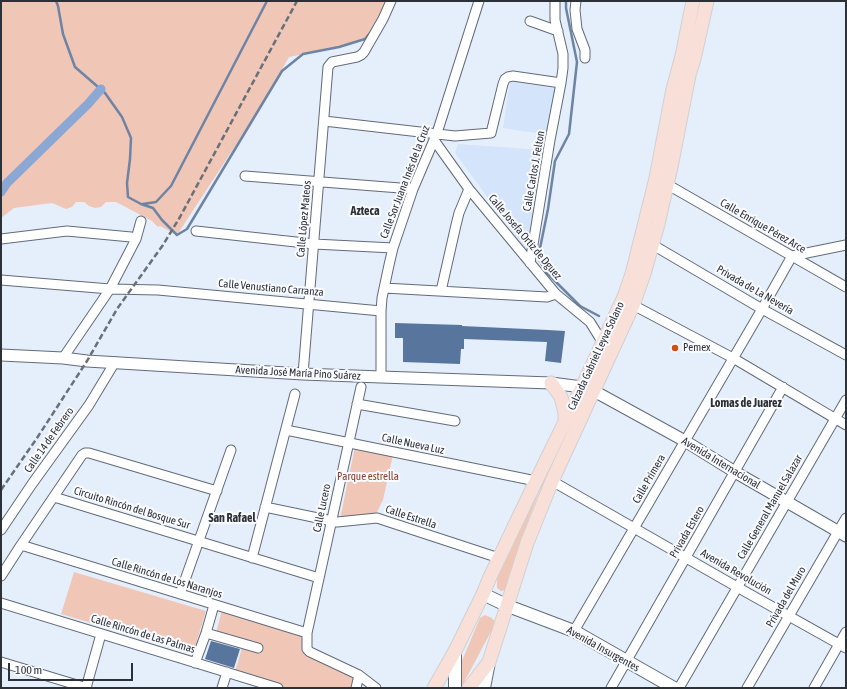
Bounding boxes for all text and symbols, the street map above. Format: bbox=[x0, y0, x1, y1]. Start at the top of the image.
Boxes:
street label: Calle Sor Juana Inés de la Cruz bbox=[377, 124, 433, 240]
street label: Calle Carlos J. Felton bbox=[520, 130, 548, 212]
street label: Calle López Mateos bbox=[294, 180, 314, 258]
street label: Calle Josefa Ortiz de Dguez bbox=[486, 192, 564, 282]
street label: Calle Enrique Pérez Arce bbox=[718, 196, 808, 256]
district label: Azteca bbox=[351, 204, 379, 218]
street label: Privada de La Nevería bbox=[714, 263, 796, 317]
street label: Calle Venustiano Carranza bbox=[218, 277, 324, 299]
street label: Calzada Gabriel Leyva Solano bbox=[565, 300, 627, 412]
place label: Pemex bbox=[683, 341, 711, 355]
marker: Pemex bbox=[670, 343, 680, 353]
street label: Avenida José María Pino Suárez bbox=[235, 363, 361, 383]
district label: Lomas de Juarez bbox=[710, 396, 782, 410]
street label: Calle 14 de Febrero bbox=[22, 405, 76, 475]
street label: Calle Nueva Luz bbox=[381, 431, 445, 457]
street label: Avenida Internacional bbox=[679, 434, 763, 492]
street label: Calle Primera bbox=[630, 452, 668, 506]
street label: Calle General Manuel Salazar bbox=[735, 452, 805, 562]
park label: Parque estrella bbox=[337, 470, 399, 484]
street label: Calle Lucero bbox=[310, 482, 334, 534]
street label: Circuito Rincón del Bosque Sur bbox=[72, 484, 192, 532]
street label: Calle Estrella bbox=[384, 503, 438, 531]
street label: Privada Estero bbox=[667, 504, 707, 560]
district label: San Rafael bbox=[208, 511, 256, 525]
street label: Avenida Revolución bbox=[698, 546, 774, 598]
street label: Calle Rincón de Los Naranjos bbox=[110, 555, 224, 601]
street label: Privada del Muro bbox=[763, 564, 809, 630]
street label: Calle Rincón de Las Palmas bbox=[89, 612, 197, 656]
street label: Avenida Insurgentes bbox=[564, 623, 642, 675]
scale bar bbox=[10, 655, 135, 681]
text: 100 m bbox=[15, 663, 42, 677]

